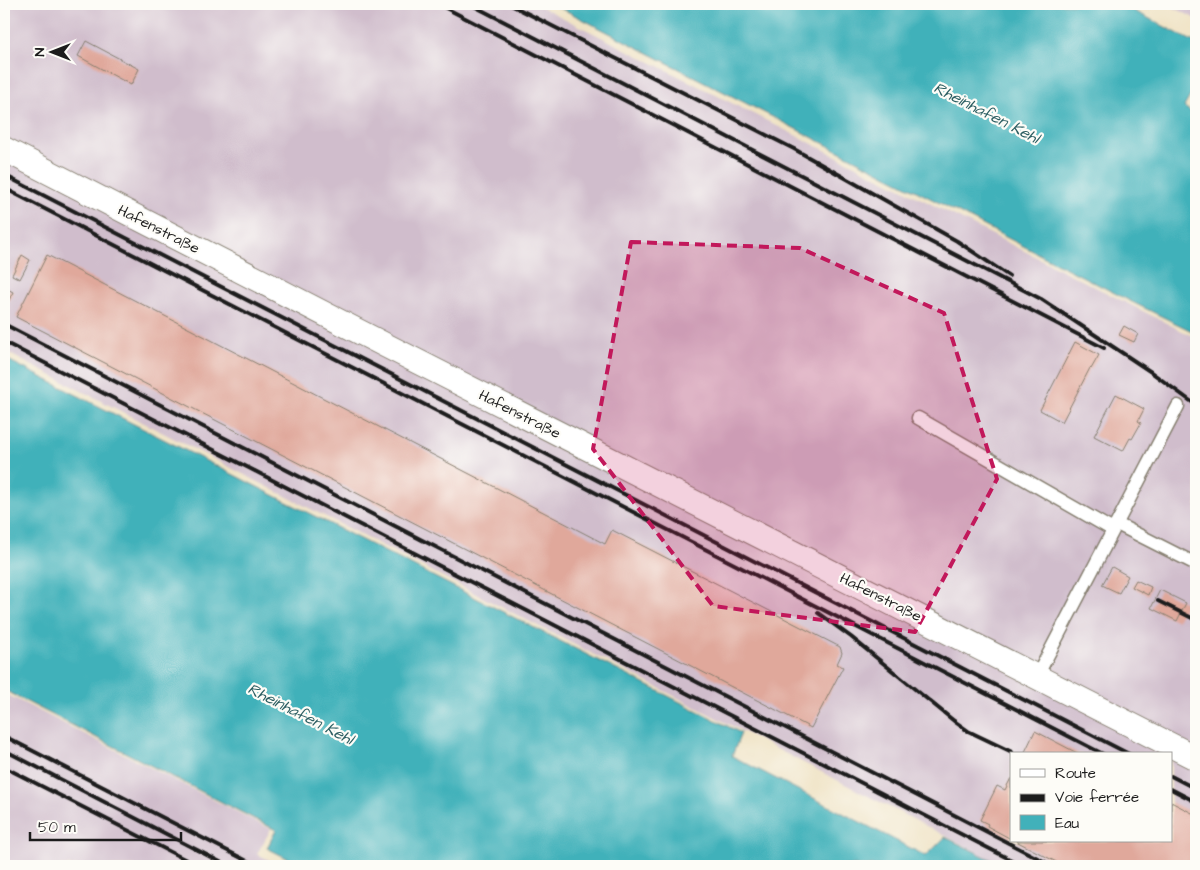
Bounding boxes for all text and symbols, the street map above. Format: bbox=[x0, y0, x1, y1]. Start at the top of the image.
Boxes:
north arrow bbox=[28, 28, 78, 78]
text: N bbox=[30, 47, 50, 56]
water label: Rheinhafen Kehl bbox=[930, 77, 1045, 150]
street label: Hafenstraße bbox=[114, 200, 203, 259]
street label: Hafenstraße bbox=[475, 385, 564, 444]
street label: Hafenstraße bbox=[836, 568, 925, 627]
water label: Rheinhafen Kehl bbox=[244, 678, 359, 751]
legend bbox=[1010, 752, 1172, 842]
text: Route bbox=[1055, 763, 1096, 784]
text: Voie ferrée bbox=[1055, 787, 1139, 808]
scale bar bbox=[30, 810, 181, 842]
text: Eau bbox=[1055, 813, 1080, 834]
text: 50 m bbox=[38, 817, 76, 838]

